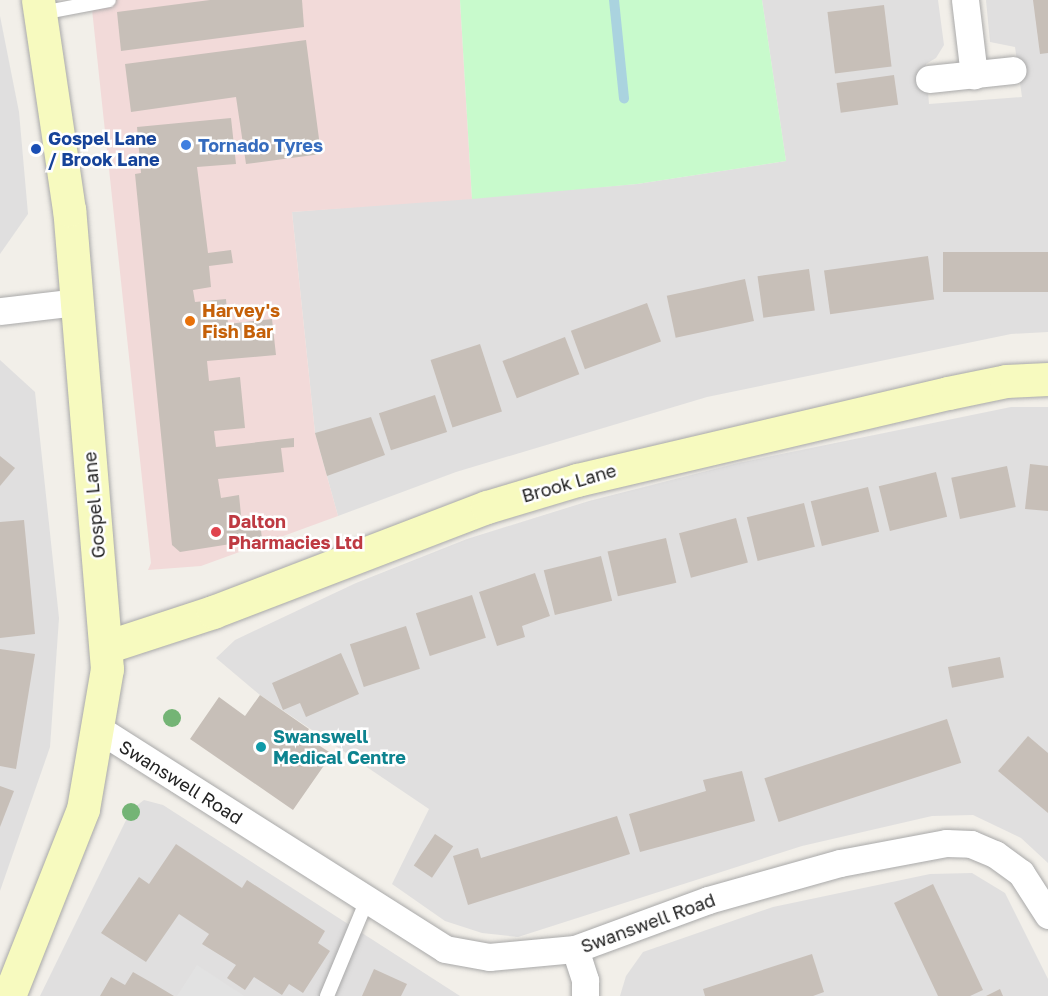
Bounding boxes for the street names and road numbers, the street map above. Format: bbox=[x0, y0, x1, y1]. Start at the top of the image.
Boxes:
street label: Gospel Lane bbox=[79, 451, 109, 559]
street label: Brook Lane bbox=[519, 459, 619, 507]
street label: Swanswell Road bbox=[115, 735, 247, 829]
street label: Swanswell Road bbox=[578, 889, 718, 957]

